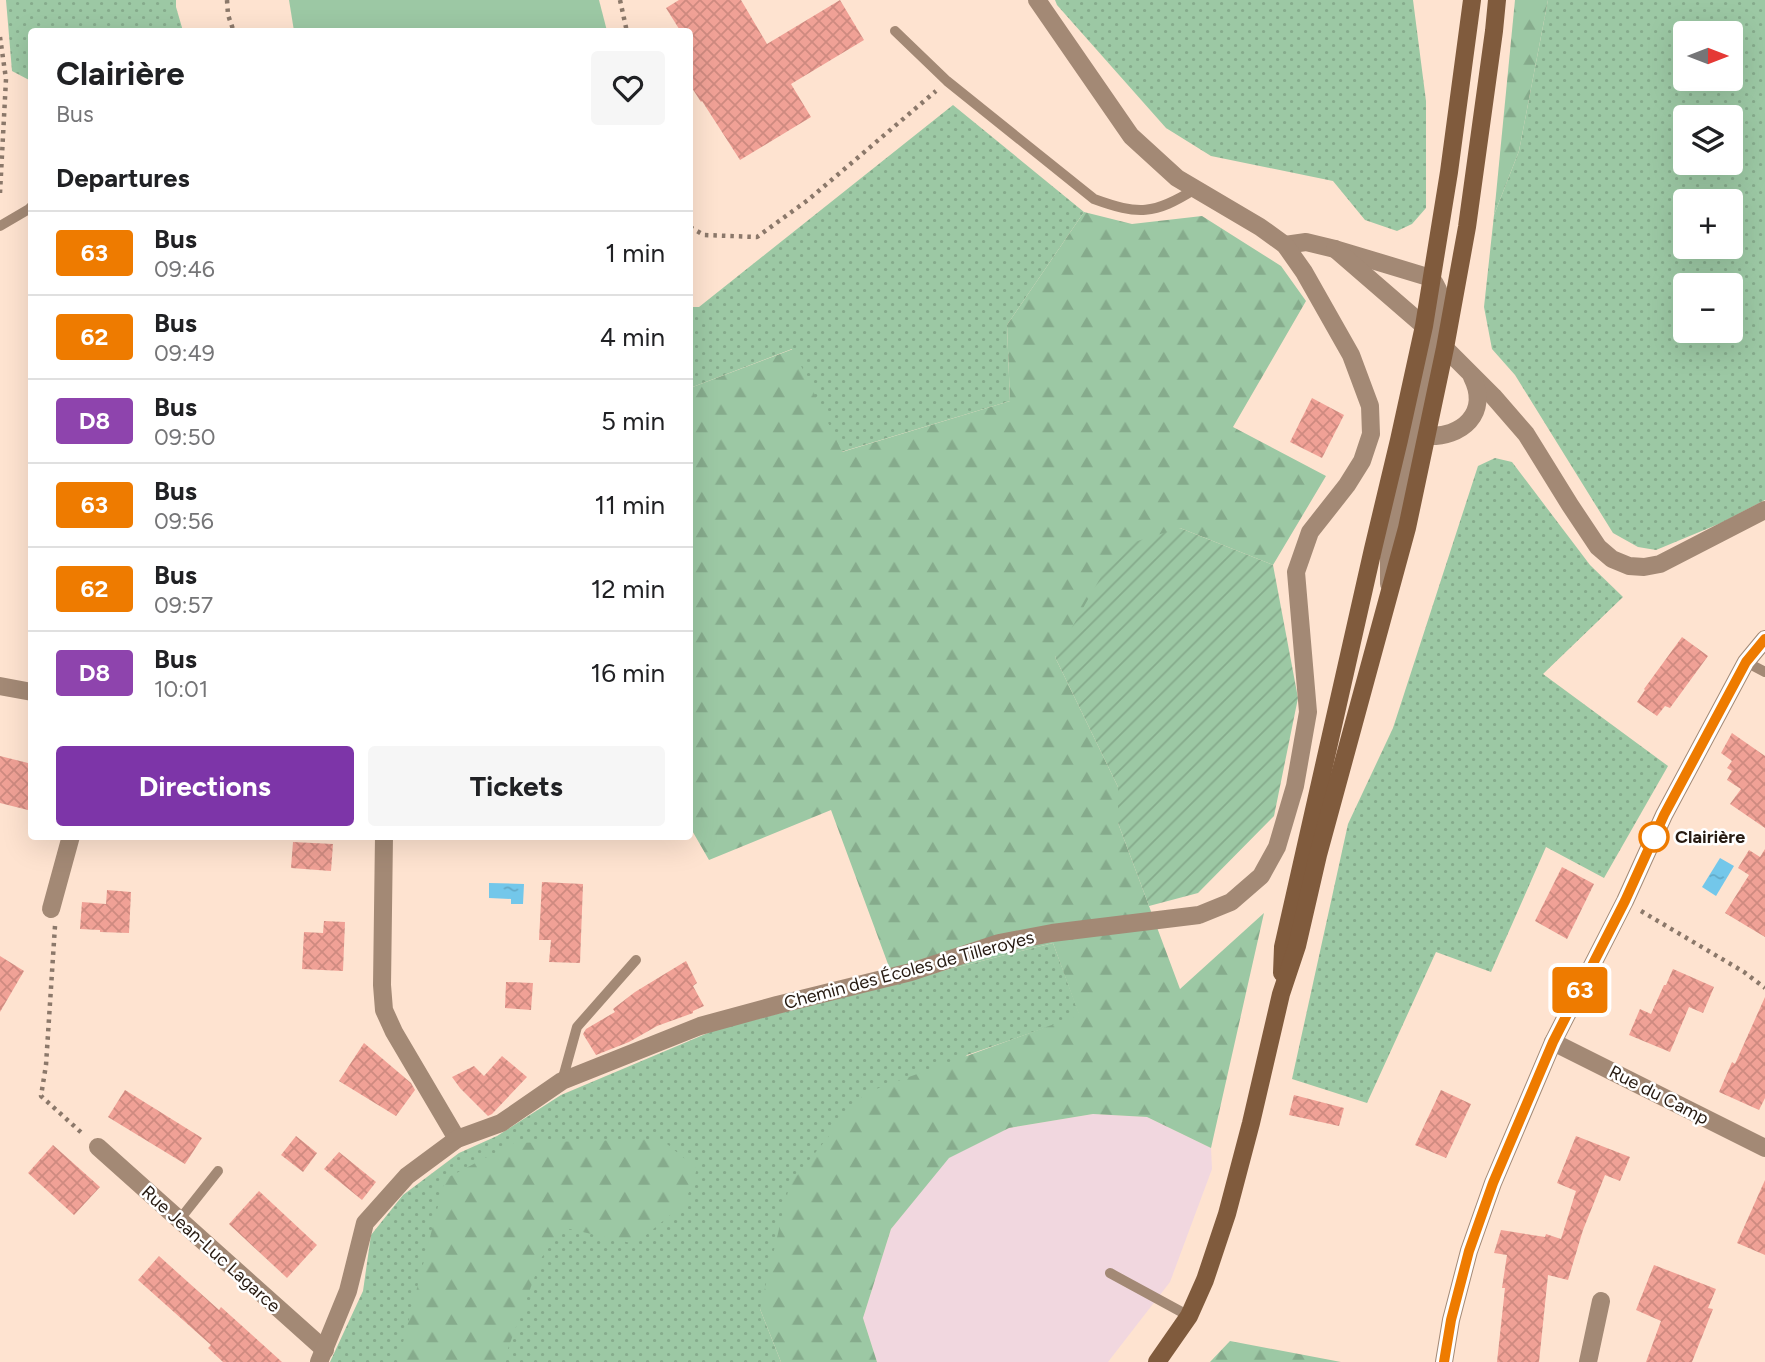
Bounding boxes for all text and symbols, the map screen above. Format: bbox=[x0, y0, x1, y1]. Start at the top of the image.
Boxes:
north arrow bbox=[1673, 21, 1743, 91]
map controls bbox=[1673, 21, 1743, 343]
button: heart bbox=[591, 51, 665, 125]
text: Clairière bbox=[56, 54, 185, 93]
text: Bus bbox=[56, 100, 94, 128]
button: layers bbox=[1673, 105, 1743, 175]
text: Departures bbox=[56, 162, 190, 194]
button: + bbox=[1673, 189, 1743, 259]
text: Bus bbox=[154, 223, 197, 255]
text: 1 min bbox=[605, 237, 665, 269]
text: 63 bbox=[81, 238, 108, 267]
text: 09:46 bbox=[154, 255, 215, 283]
button: − bbox=[1673, 273, 1743, 343]
text: Bus bbox=[154, 307, 197, 339]
text: 4 min bbox=[600, 321, 665, 353]
text: 62 bbox=[81, 322, 108, 351]
text: 09:49 bbox=[154, 339, 215, 367]
text: Bus bbox=[154, 391, 197, 423]
text: 5 min bbox=[601, 405, 665, 437]
text: D8 bbox=[79, 406, 110, 435]
text: 09:50 bbox=[154, 423, 216, 451]
text: Bus bbox=[154, 475, 197, 507]
text: 11 min bbox=[594, 489, 665, 521]
text: 63 bbox=[81, 490, 108, 519]
text: 09:56 bbox=[154, 507, 214, 535]
text: Bus bbox=[154, 559, 197, 591]
text: 12 min bbox=[591, 573, 665, 605]
text: 62 bbox=[81, 574, 108, 603]
text: 09:57 bbox=[154, 591, 213, 619]
text: Bus bbox=[154, 643, 197, 675]
text: 16 min bbox=[590, 657, 665, 689]
text: D8 bbox=[79, 658, 110, 687]
text: 10:01 bbox=[154, 675, 208, 703]
button: Directions bbox=[56, 746, 354, 826]
button: Tickets bbox=[368, 746, 665, 826]
marker: Clairière bbox=[1639, 822, 1669, 852]
place label: Clairière bbox=[1675, 826, 1745, 848]
street label: Chemin des Écoles de Tilleroyes bbox=[782, 926, 1036, 1014]
line badge: 63 bbox=[1548, 967, 1612, 1013]
text: 63 bbox=[1566, 975, 1594, 1004]
street label: Rue du Camp bbox=[1606, 1061, 1712, 1129]
street label: Rue Jean-Luc Lagarce bbox=[137, 1181, 285, 1317]

